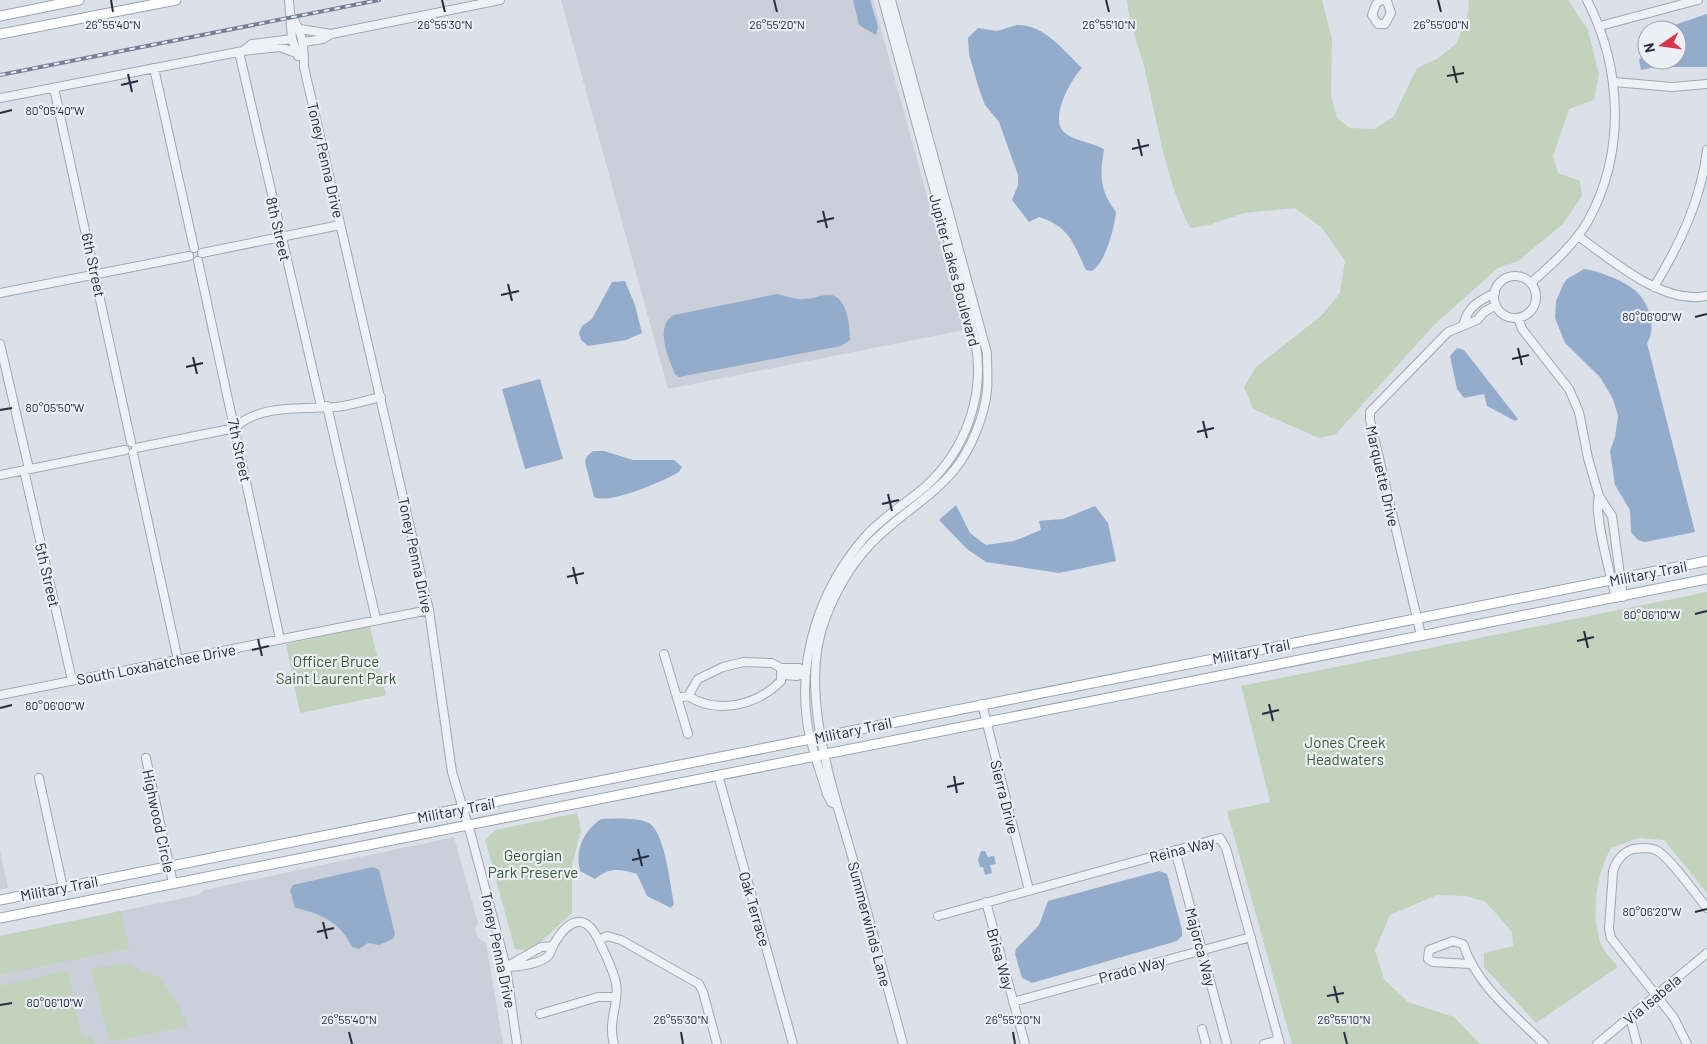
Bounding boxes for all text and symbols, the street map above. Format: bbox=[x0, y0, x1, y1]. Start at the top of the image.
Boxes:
text: 26°55'40"N bbox=[85, 17, 141, 31]
text: 26°55'30"N bbox=[417, 17, 473, 31]
text: 26°55'20"N bbox=[749, 17, 805, 31]
text: 26°55'10"N bbox=[1082, 17, 1136, 31]
text: 26°55'00"N bbox=[1413, 17, 1469, 31]
north arrow bbox=[1637, 20, 1687, 70]
text: N bbox=[1640, 42, 1658, 54]
street label: Toney Penna Drive bbox=[304, 100, 348, 220]
text: 80°05'40"W bbox=[25, 103, 85, 117]
street label: Jupiter Lakes Boulevard bbox=[926, 192, 984, 348]
street label: 8th Street bbox=[263, 195, 295, 263]
street label: 6th Street bbox=[78, 231, 110, 299]
text: 80°06'00"W bbox=[1622, 309, 1682, 323]
text: 80°05'50"W bbox=[26, 400, 85, 414]
street label: 7th Street bbox=[224, 417, 256, 483]
street label: Marquette Drive bbox=[1363, 424, 1403, 528]
street label: Toney Penna Drive bbox=[395, 495, 437, 615]
street label: 5th Street bbox=[32, 541, 64, 609]
street label: Military Trail bbox=[1608, 557, 1688, 589]
text: 80°06'10"W bbox=[1624, 607, 1681, 621]
street label: Military Trail bbox=[1211, 635, 1291, 667]
street label: South Loxahatchee Drive bbox=[75, 640, 237, 688]
park label: Officer Bruce Saint Laurent Park bbox=[276, 652, 397, 687]
text: 80°06'00"W bbox=[25, 698, 85, 712]
street label: Military Trail bbox=[813, 713, 893, 747]
park label: Jones Creek Headwaters bbox=[1305, 733, 1386, 768]
street label: Sierra Drive bbox=[987, 758, 1023, 836]
street label: Highwood Circle bbox=[139, 768, 179, 874]
street label: Military Trail bbox=[416, 794, 496, 826]
street label: Reina Way bbox=[1147, 832, 1217, 866]
park label: Georgian Park Preserve bbox=[488, 846, 578, 881]
street label: Summerwinds Lane bbox=[845, 860, 895, 988]
street label: Oak Terrace bbox=[736, 869, 774, 949]
street label: Military Trail bbox=[19, 872, 99, 904]
street label: Toney Penna Drive bbox=[478, 890, 520, 1010]
text: 80°06'20"W bbox=[1622, 904, 1682, 918]
street label: Majorca Way bbox=[1182, 906, 1220, 989]
street label: Brisa Way bbox=[984, 926, 1018, 992]
street label: Prado Way bbox=[1097, 951, 1167, 987]
street label: Via Isabela bbox=[1620, 970, 1684, 1028]
text: 80°06'10"W bbox=[27, 995, 84, 1009]
text: 26°55'40"N bbox=[321, 1012, 377, 1026]
text: 26°55'30"N bbox=[653, 1012, 709, 1026]
text: 26°55'20"N bbox=[985, 1012, 1041, 1026]
text: 26°55'10"N bbox=[1317, 1012, 1371, 1026]

